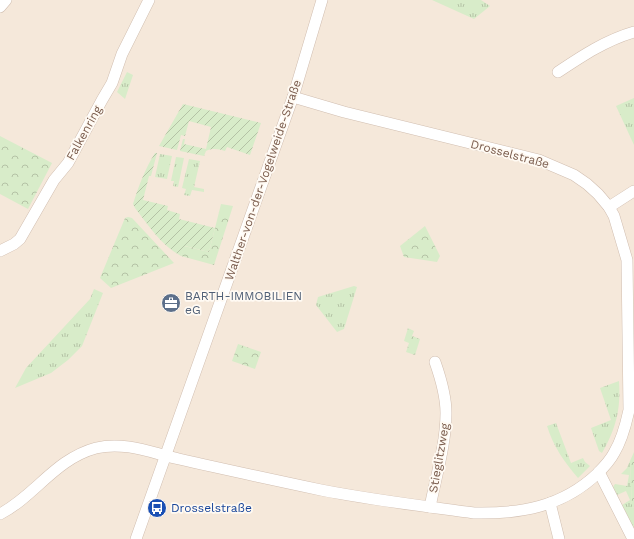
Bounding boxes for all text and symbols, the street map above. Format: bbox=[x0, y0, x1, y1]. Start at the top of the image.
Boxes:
street label: Walther-von-der-Vogelweide-Straße bbox=[222, 78, 304, 282]
street label: Falkenring bbox=[63, 103, 105, 163]
street label: Drosselstraße bbox=[469, 137, 551, 171]
place label: BARTH-IMMOBILIEN eG bbox=[185, 289, 302, 317]
office icon: BARTH-IMMOBILIEN eG bbox=[160, 292, 182, 314]
street label: Stieglitzweg bbox=[426, 421, 452, 494]
bus stop icon: Drosselstraße bbox=[146, 497, 168, 519]
place label: Drosselstraße bbox=[171, 501, 252, 515]

